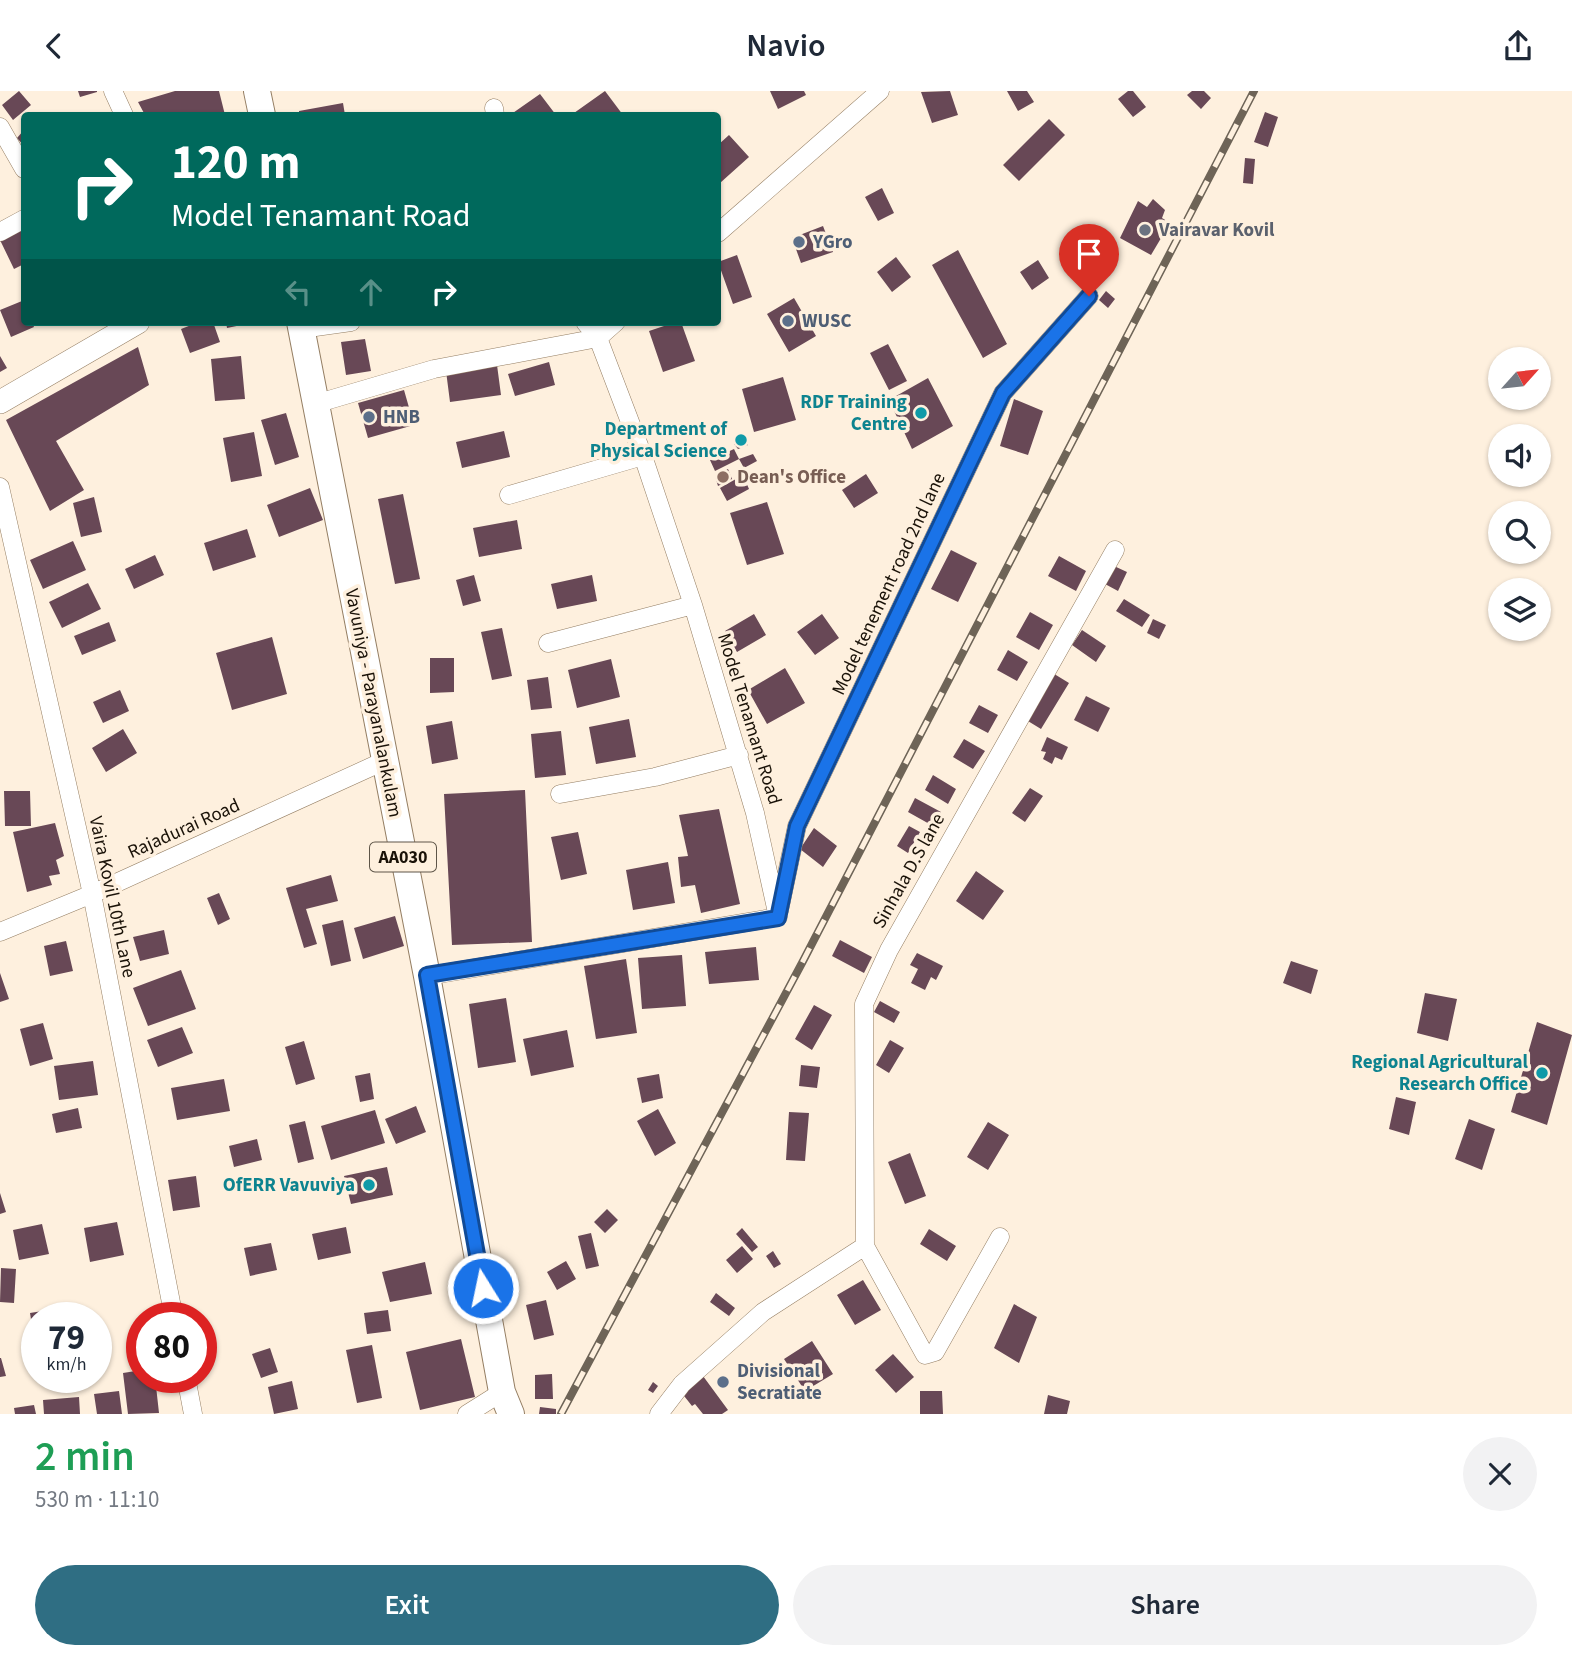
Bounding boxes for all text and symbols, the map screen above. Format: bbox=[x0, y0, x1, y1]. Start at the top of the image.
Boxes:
text: Navio bbox=[746, 23, 826, 69]
icon: back bbox=[35, 27, 73, 65]
icon: share bbox=[1499, 27, 1537, 65]
text: 120 m bbox=[171, 128, 300, 198]
icon: right bbox=[56, 140, 147, 231]
text: Model Tenamant Road bbox=[171, 193, 470, 239]
place label: Vairavar Kovil bbox=[1158, 217, 1275, 244]
marker: Vairavar Kovil bbox=[1137, 222, 1153, 238]
pin bbox=[1059, 224, 1119, 296]
place label: YGro bbox=[812, 229, 853, 256]
marker: YGro bbox=[791, 234, 807, 250]
icon: arrive bbox=[1070, 235, 1108, 273]
icon: left bbox=[279, 273, 317, 311]
icon: ahead bbox=[352, 273, 390, 311]
icon: right bbox=[425, 273, 463, 311]
place label: WUSC bbox=[802, 308, 852, 335]
marker: WUSC bbox=[780, 313, 796, 329]
north arrow bbox=[1488, 347, 1550, 409]
map controls bbox=[1488, 347, 1551, 641]
place label: RDF Training Centre bbox=[800, 389, 907, 438]
place label: HNB bbox=[383, 404, 420, 431]
marker: RDF Training Centre bbox=[913, 405, 929, 421]
marker: HNB bbox=[361, 409, 377, 425]
place label: Department of Physical Science bbox=[590, 416, 729, 465]
button: sound bbox=[1488, 424, 1551, 487]
marker: Department of Physical Science bbox=[733, 432, 749, 448]
place label: Dean's Office bbox=[737, 464, 846, 491]
street label: Model tenement road 2nd lane bbox=[825, 468, 953, 700]
marker: Dean's Office bbox=[715, 469, 731, 485]
button: search bbox=[1488, 501, 1551, 564]
button: layers bbox=[1488, 578, 1551, 641]
street label: Vavuniya - Parayanalankulam bbox=[338, 586, 408, 820]
street label: Model Tenamant Road bbox=[710, 630, 788, 808]
street label: Rajadurai Road bbox=[123, 792, 245, 866]
street label: Sinhala D.S lane bbox=[866, 808, 952, 934]
street label: Vaira Kovil 10th Lane bbox=[82, 814, 142, 980]
road number: AA030 bbox=[370, 843, 436, 871]
place label: Regional Agricultural Research Office bbox=[1351, 1049, 1529, 1098]
marker: Regional Agricultural Research Office bbox=[1534, 1065, 1550, 1081]
place label: OfERR Vavuviya bbox=[223, 1172, 355, 1199]
marker: OfERR Vavuviya bbox=[361, 1177, 377, 1193]
position arrow bbox=[446, 1251, 520, 1325]
speed limit sign: 80 bbox=[126, 1302, 217, 1393]
text: 79 bbox=[48, 1313, 85, 1363]
text: km/h bbox=[47, 1352, 86, 1377]
place label: Divisional Secratiate bbox=[737, 1358, 822, 1407]
marker: Divisional Secratiate bbox=[715, 1374, 731, 1390]
text: 2 min bbox=[35, 1427, 135, 1487]
button: close bbox=[1463, 1437, 1537, 1511]
text: 530 m · 11:10 bbox=[35, 1483, 159, 1516]
button: Exit bbox=[35, 1565, 779, 1645]
button: Share bbox=[793, 1565, 1537, 1645]

